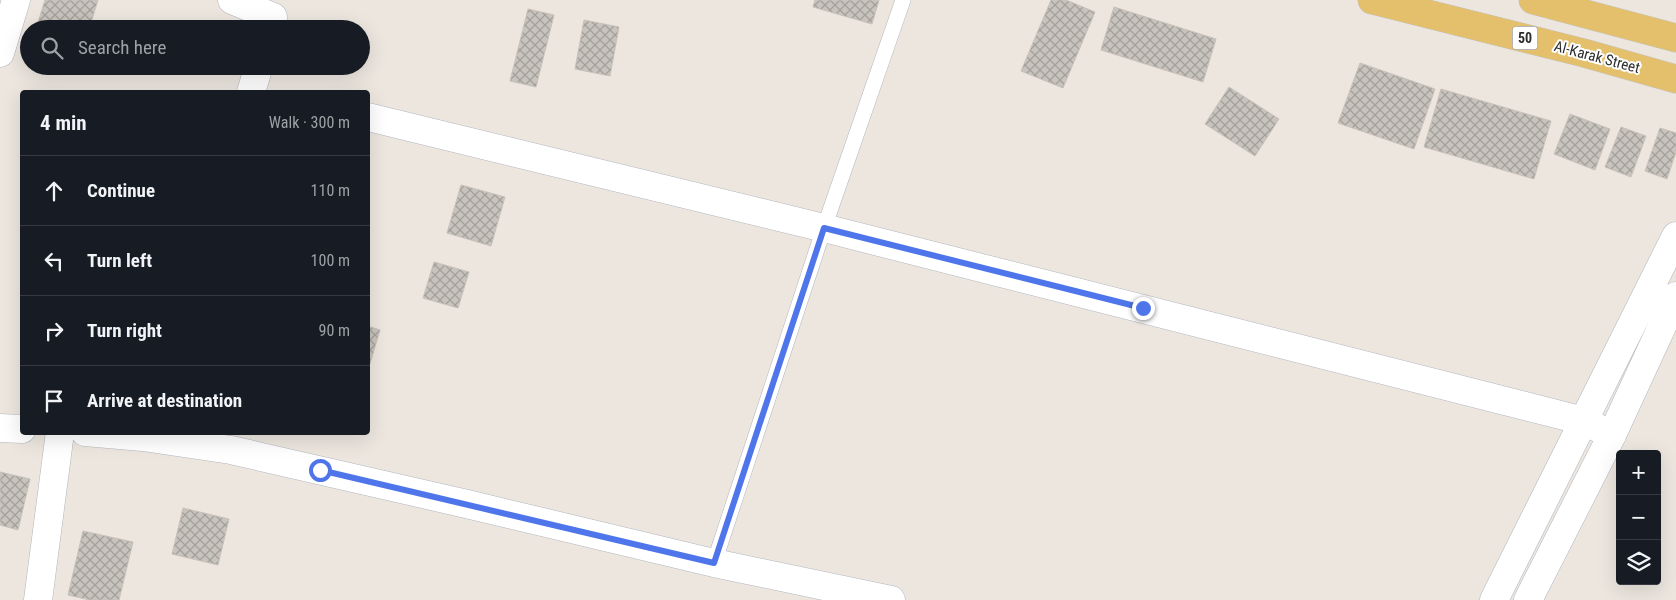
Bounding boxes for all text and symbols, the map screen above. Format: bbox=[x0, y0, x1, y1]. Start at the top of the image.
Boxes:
search box bbox=[20, 20, 370, 75]
road number: 50 bbox=[1512, 26, 1538, 49]
icon: search bbox=[38, 34, 66, 62]
text: Search here bbox=[78, 36, 166, 59]
street label: Al-Karak Street bbox=[1552, 37, 1642, 77]
text: 4 min bbox=[40, 111, 87, 135]
text: Walk · 300 m bbox=[269, 113, 350, 132]
icon: ahead bbox=[40, 177, 68, 205]
text: Continue bbox=[87, 179, 155, 202]
text: 110 m bbox=[311, 181, 350, 200]
icon: left bbox=[40, 247, 68, 275]
text: Turn left bbox=[87, 249, 152, 272]
text: 100 m bbox=[311, 251, 350, 270]
route end bbox=[1132, 297, 1155, 320]
icon: right bbox=[40, 317, 68, 345]
text: Turn right bbox=[87, 319, 162, 342]
text: 90 m bbox=[318, 321, 350, 340]
icon: arrive bbox=[40, 387, 68, 415]
text: Arrive at destination bbox=[87, 389, 242, 412]
map controls bbox=[1616, 450, 1661, 585]
button: + bbox=[1616, 450, 1661, 495]
route start bbox=[309, 459, 332, 482]
button: − bbox=[1616, 495, 1661, 540]
button: layers bbox=[1616, 540, 1661, 585]

